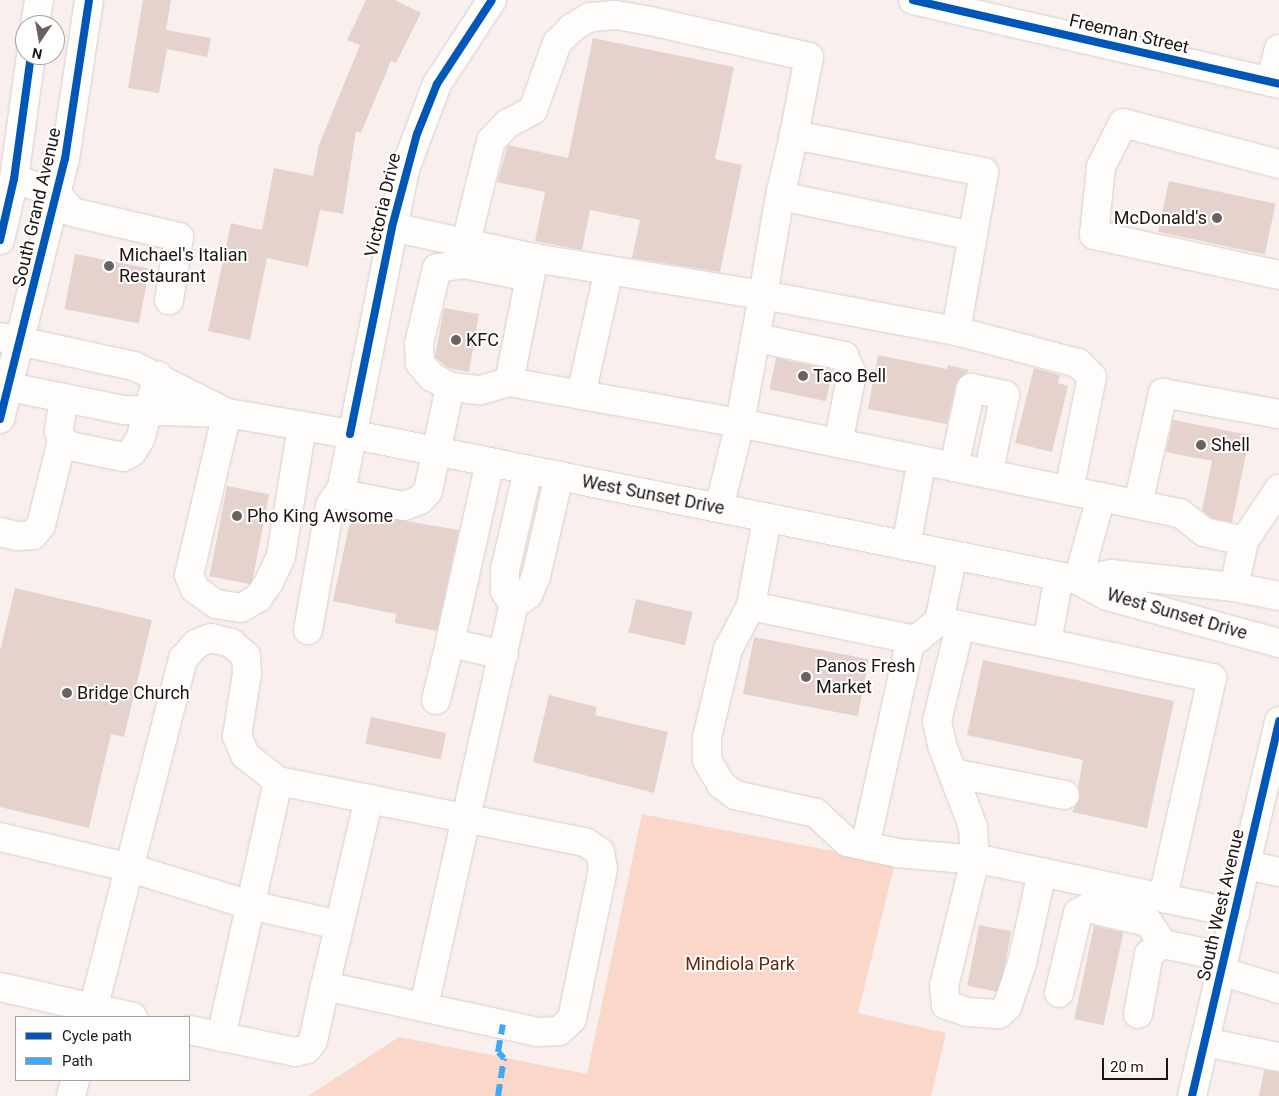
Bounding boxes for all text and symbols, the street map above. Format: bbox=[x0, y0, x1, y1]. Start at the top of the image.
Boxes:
street label: Freeman Street bbox=[1067, 10, 1191, 58]
north arrow bbox=[15, 15, 65, 65]
text: N bbox=[31, 45, 44, 63]
street label: South Grand Avenue bbox=[8, 125, 66, 289]
street label: Victoria Drive bbox=[361, 151, 405, 259]
place label: McDonald's bbox=[1114, 207, 1207, 229]
marker: McDonald's bbox=[1211, 212, 1223, 224]
place label: Michael's Italian Restaurant bbox=[119, 245, 247, 288]
marker: Michael's Italian Restaurant bbox=[103, 260, 115, 272]
place label: KFC bbox=[466, 329, 499, 351]
marker: KFC bbox=[450, 334, 462, 346]
place label: Taco Bell bbox=[813, 365, 886, 387]
marker: Taco Bell bbox=[797, 370, 809, 382]
place label: Shell bbox=[1211, 434, 1250, 456]
marker: Shell bbox=[1195, 439, 1207, 451]
street label: West Sunset Drive bbox=[580, 471, 726, 519]
place label: Pho King Awsome bbox=[247, 505, 393, 527]
marker: Pho King Awsome bbox=[231, 510, 243, 522]
street label: West Sunset Drive bbox=[1104, 584, 1250, 644]
place label: Panos Fresh Market bbox=[816, 656, 915, 699]
marker: Panos Fresh Market bbox=[800, 671, 812, 683]
place label: Bridge Church bbox=[77, 682, 190, 704]
marker: Bridge Church bbox=[61, 687, 73, 699]
street label: South West Avenue bbox=[1193, 827, 1249, 983]
park label: Mindiola Park bbox=[685, 953, 795, 975]
legend bbox=[15, 1016, 190, 1081]
text: Cycle path bbox=[62, 1027, 132, 1045]
scale bar bbox=[1104, 1048, 1170, 1080]
text: Path bbox=[62, 1052, 93, 1070]
text: 20 m bbox=[1110, 1058, 1144, 1076]

